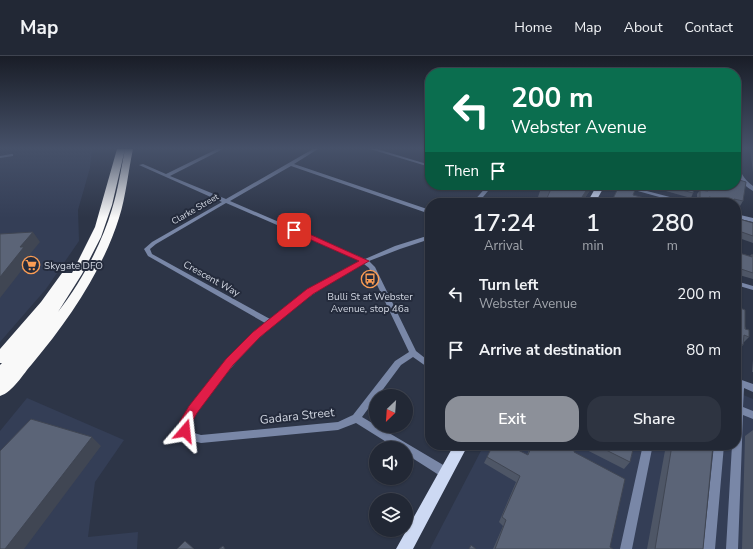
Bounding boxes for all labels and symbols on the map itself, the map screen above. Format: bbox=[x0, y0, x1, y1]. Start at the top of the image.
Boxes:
street label: Clarke Street bbox=[169, 190, 222, 227]
pin bbox=[277, 213, 311, 247]
supermarket icon: Skygate DFO bbox=[21, 255, 41, 275]
street label: Crescent Way bbox=[181, 258, 243, 301]
place label: Skygate DFO bbox=[44, 259, 103, 273]
bus stop icon: Bulli St at Webster Avenue, stop 46a bbox=[360, 269, 380, 289]
place label: Bulli St at Webster Avenue, stop 46a bbox=[327, 290, 413, 316]
north arrow bbox=[369, 389, 413, 433]
street label: Gadara Street bbox=[259, 404, 336, 428]
position arrow bbox=[164, 410, 206, 452]

